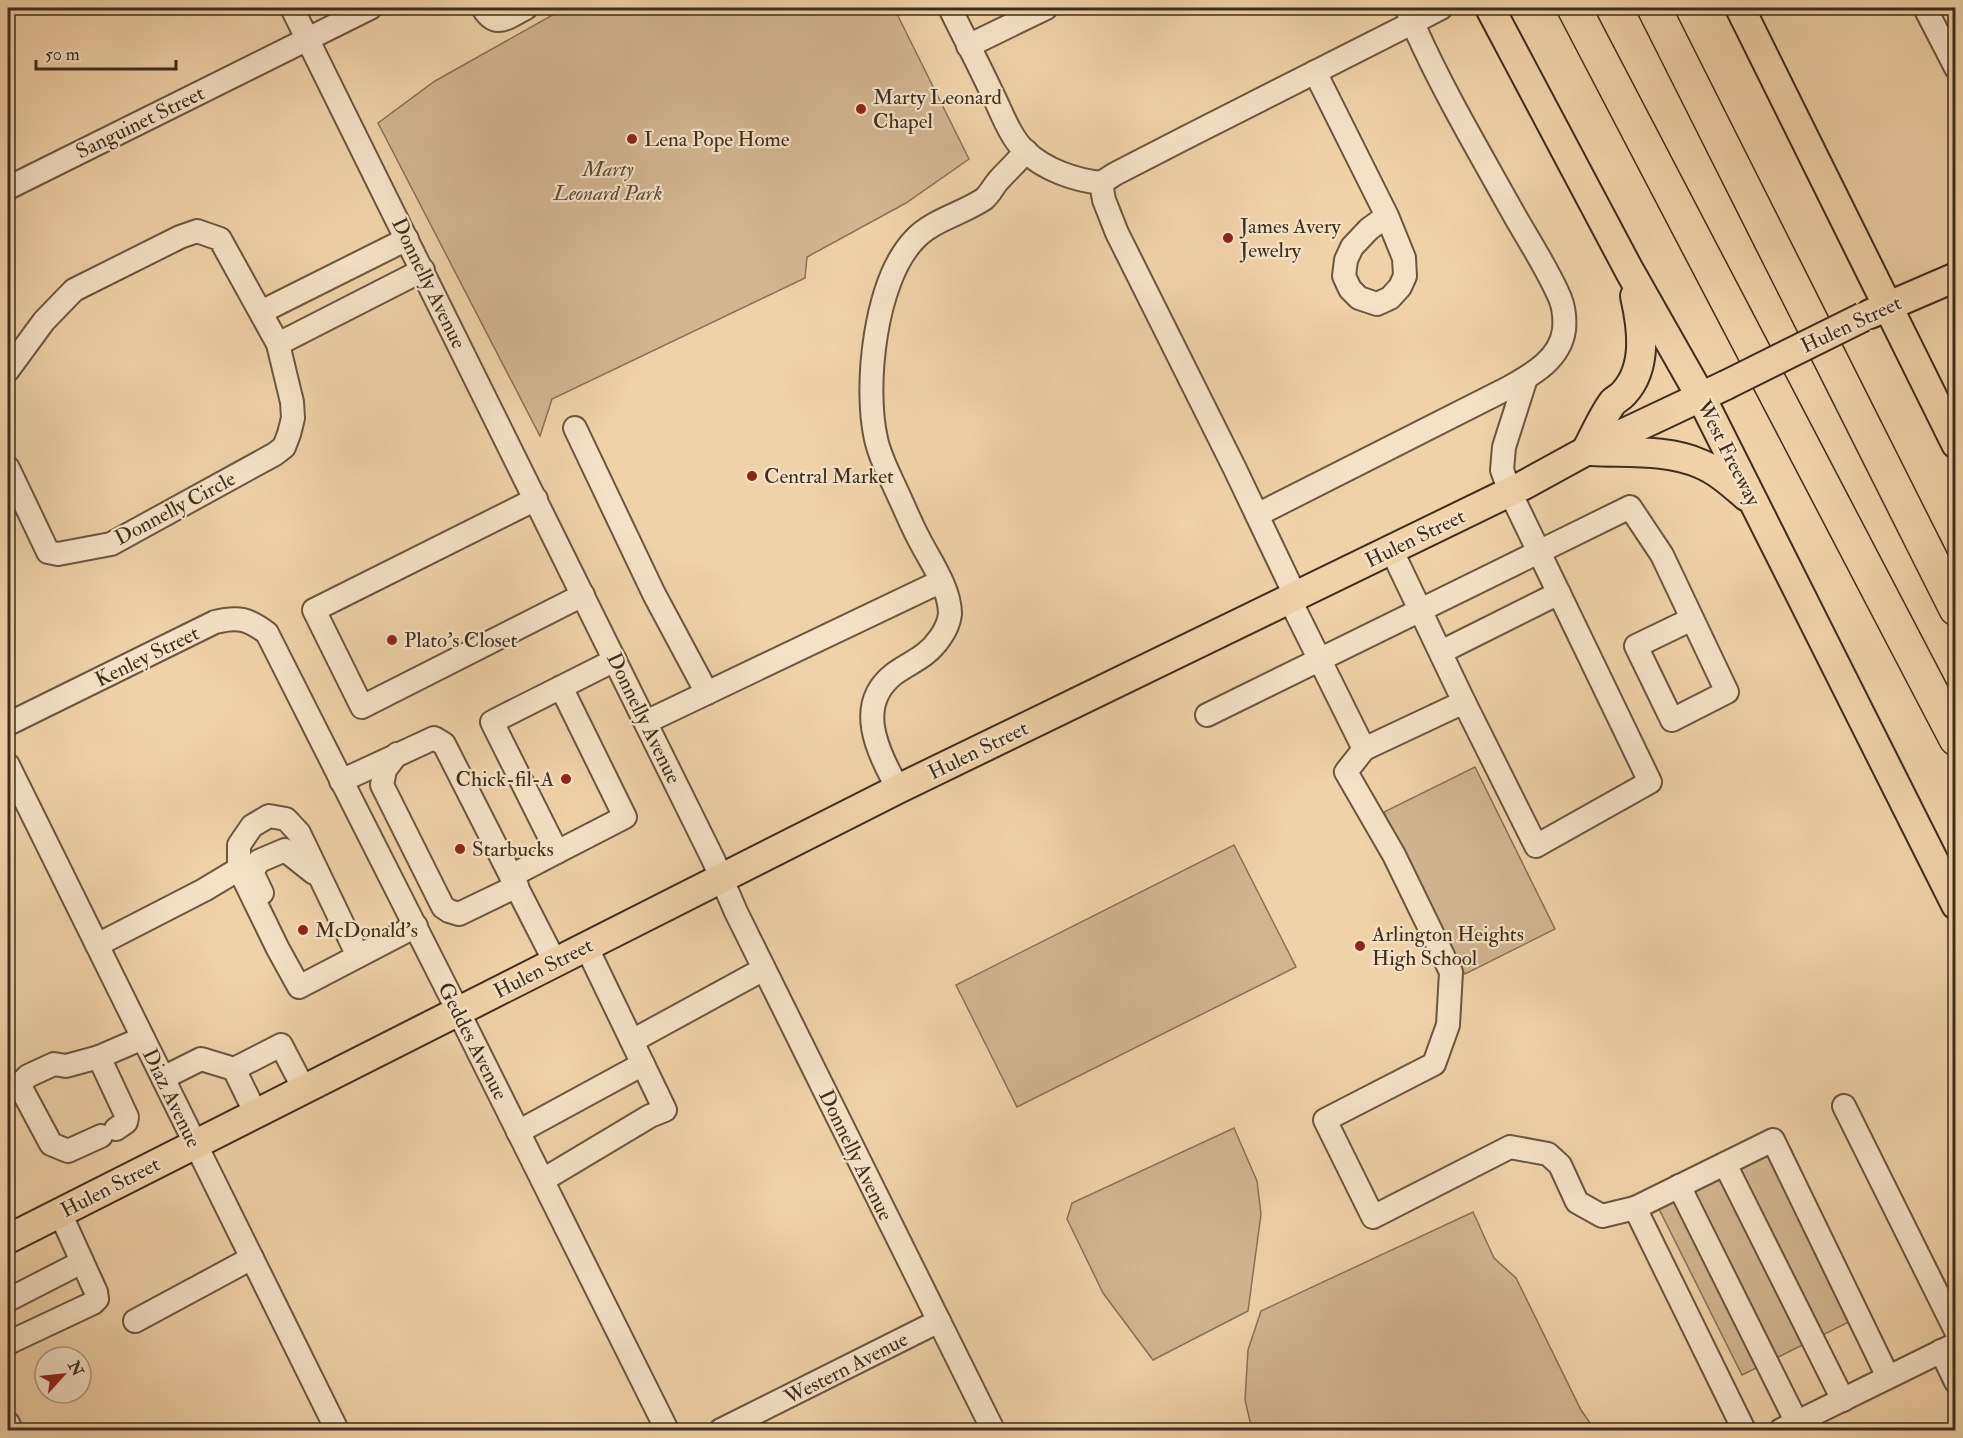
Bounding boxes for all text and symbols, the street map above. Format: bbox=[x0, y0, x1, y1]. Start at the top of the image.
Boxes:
scale bar bbox=[36, 33, 176, 71]
text: 50 m bbox=[45, 43, 80, 66]
street label: Sanguinet Street bbox=[72, 80, 209, 165]
place label: Marty Leonard Chapel bbox=[873, 84, 1002, 135]
marker: Marty Leonard Chapel bbox=[854, 102, 868, 116]
place label: Lena Pope Home bbox=[644, 126, 790, 153]
marker: Lena Pope Home bbox=[625, 132, 639, 146]
park label: Marty Leonard Park bbox=[553, 156, 662, 207]
street label: Donnelly Avenue bbox=[385, 213, 472, 353]
place label: James Avery Jewelry bbox=[1239, 213, 1342, 264]
marker: James Avery Jewelry bbox=[1221, 231, 1235, 245]
street label: Hulen Street bbox=[1797, 289, 1906, 359]
street label: West Freeway bbox=[1690, 395, 1767, 511]
place label: Central Market bbox=[764, 463, 894, 490]
street label: Donnelly Circle bbox=[110, 465, 241, 552]
marker: Central Market bbox=[745, 469, 759, 483]
street label: Hulen Street bbox=[1361, 503, 1470, 574]
street label: Kenley Street bbox=[91, 620, 204, 693]
place label: Plato's Closet bbox=[404, 627, 518, 654]
marker: Plato's Closet bbox=[385, 633, 399, 647]
street label: Donnelly Avenue bbox=[600, 648, 687, 788]
street label: Hulen Street bbox=[924, 715, 1033, 786]
place label: Chick-fil-A bbox=[456, 766, 554, 793]
marker: Chick-fil-A bbox=[559, 772, 573, 786]
place label: Starbucks bbox=[472, 836, 554, 863]
marker: Starbucks bbox=[453, 842, 467, 856]
place label: McDonald's bbox=[315, 917, 418, 944]
place label: Arlington Heights High School bbox=[1371, 921, 1524, 972]
marker: McDonald's bbox=[296, 923, 310, 937]
street label: Hulen Street bbox=[489, 932, 598, 1005]
marker: Arlington Heights High School bbox=[1353, 939, 1367, 953]
street label: Geddes Avenue bbox=[431, 978, 514, 1105]
street label: Diaz Avenue bbox=[136, 1044, 207, 1152]
street label: Donnelly Avenue bbox=[812, 1085, 899, 1225]
street label: Hulen Street bbox=[56, 1151, 165, 1224]
street label: Western Avenue bbox=[779, 1326, 913, 1412]
north arrow bbox=[33, 1345, 93, 1405]
text: N bbox=[63, 1357, 88, 1380]

